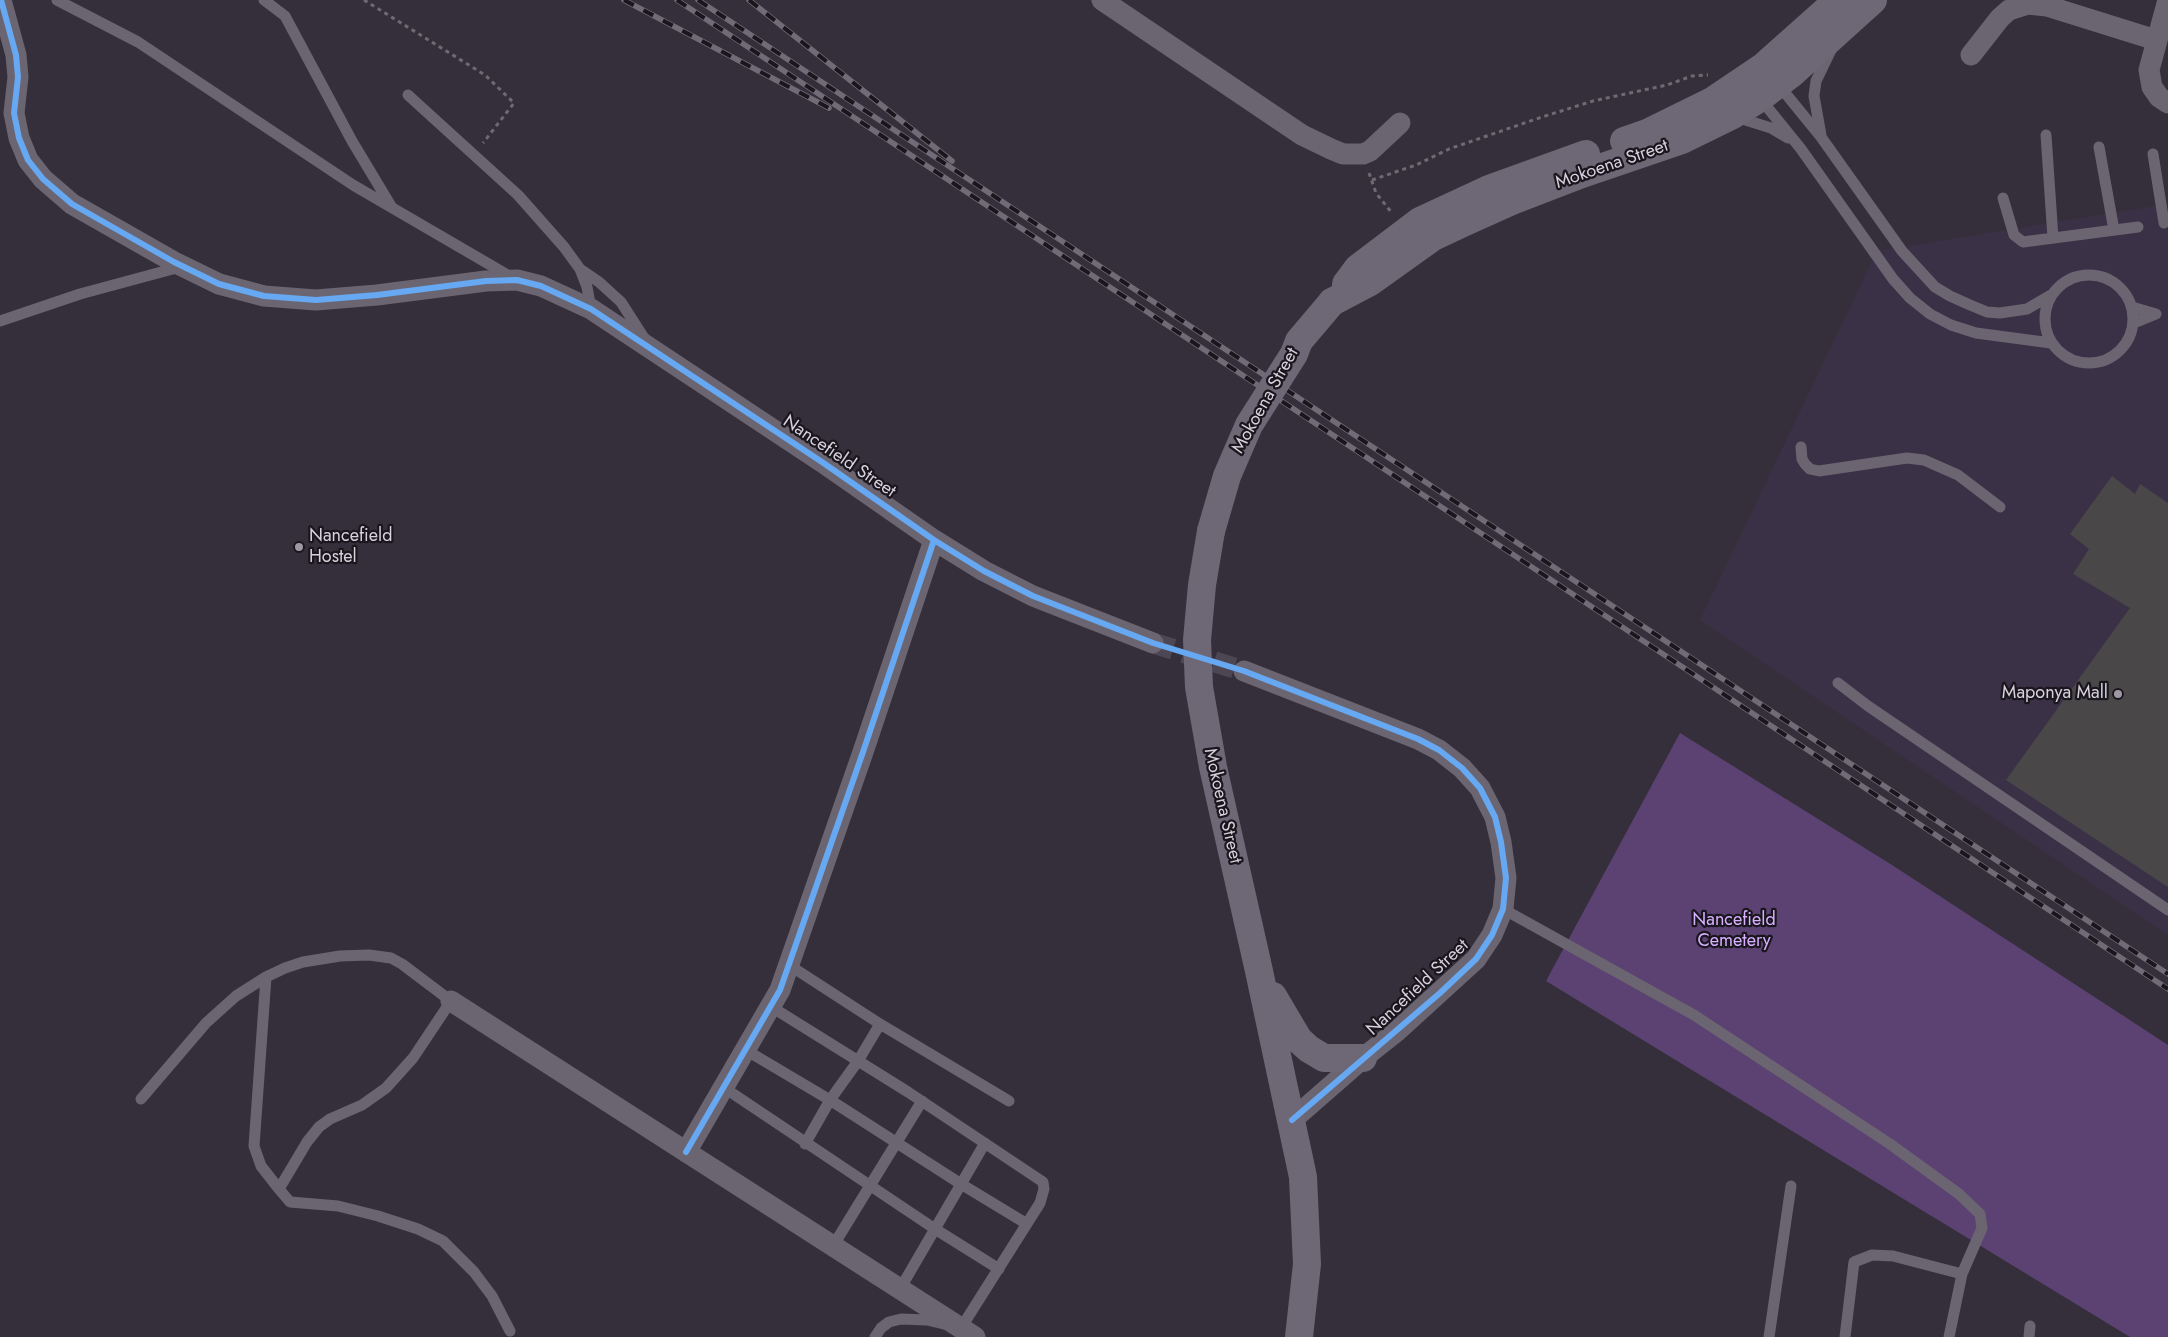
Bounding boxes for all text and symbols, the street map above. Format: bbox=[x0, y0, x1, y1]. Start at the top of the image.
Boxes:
street label: Mokoena Street bbox=[1553, 136, 1671, 194]
street label: Mokoena Street bbox=[1228, 344, 1304, 458]
street label: Nancefield Street bbox=[778, 411, 900, 503]
place label: Nancefield Hostel bbox=[309, 526, 392, 568]
marker: Nancefield Hostel bbox=[293, 541, 305, 553]
place label: Maponya Mall bbox=[2002, 683, 2108, 705]
marker: Maponya Mall bbox=[2112, 688, 2124, 700]
street label: Mokoena Street bbox=[1198, 746, 1246, 866]
park label: Nancefield Cemetery bbox=[1692, 910, 1776, 952]
street label: Nancefield Street bbox=[1362, 935, 1474, 1041]

